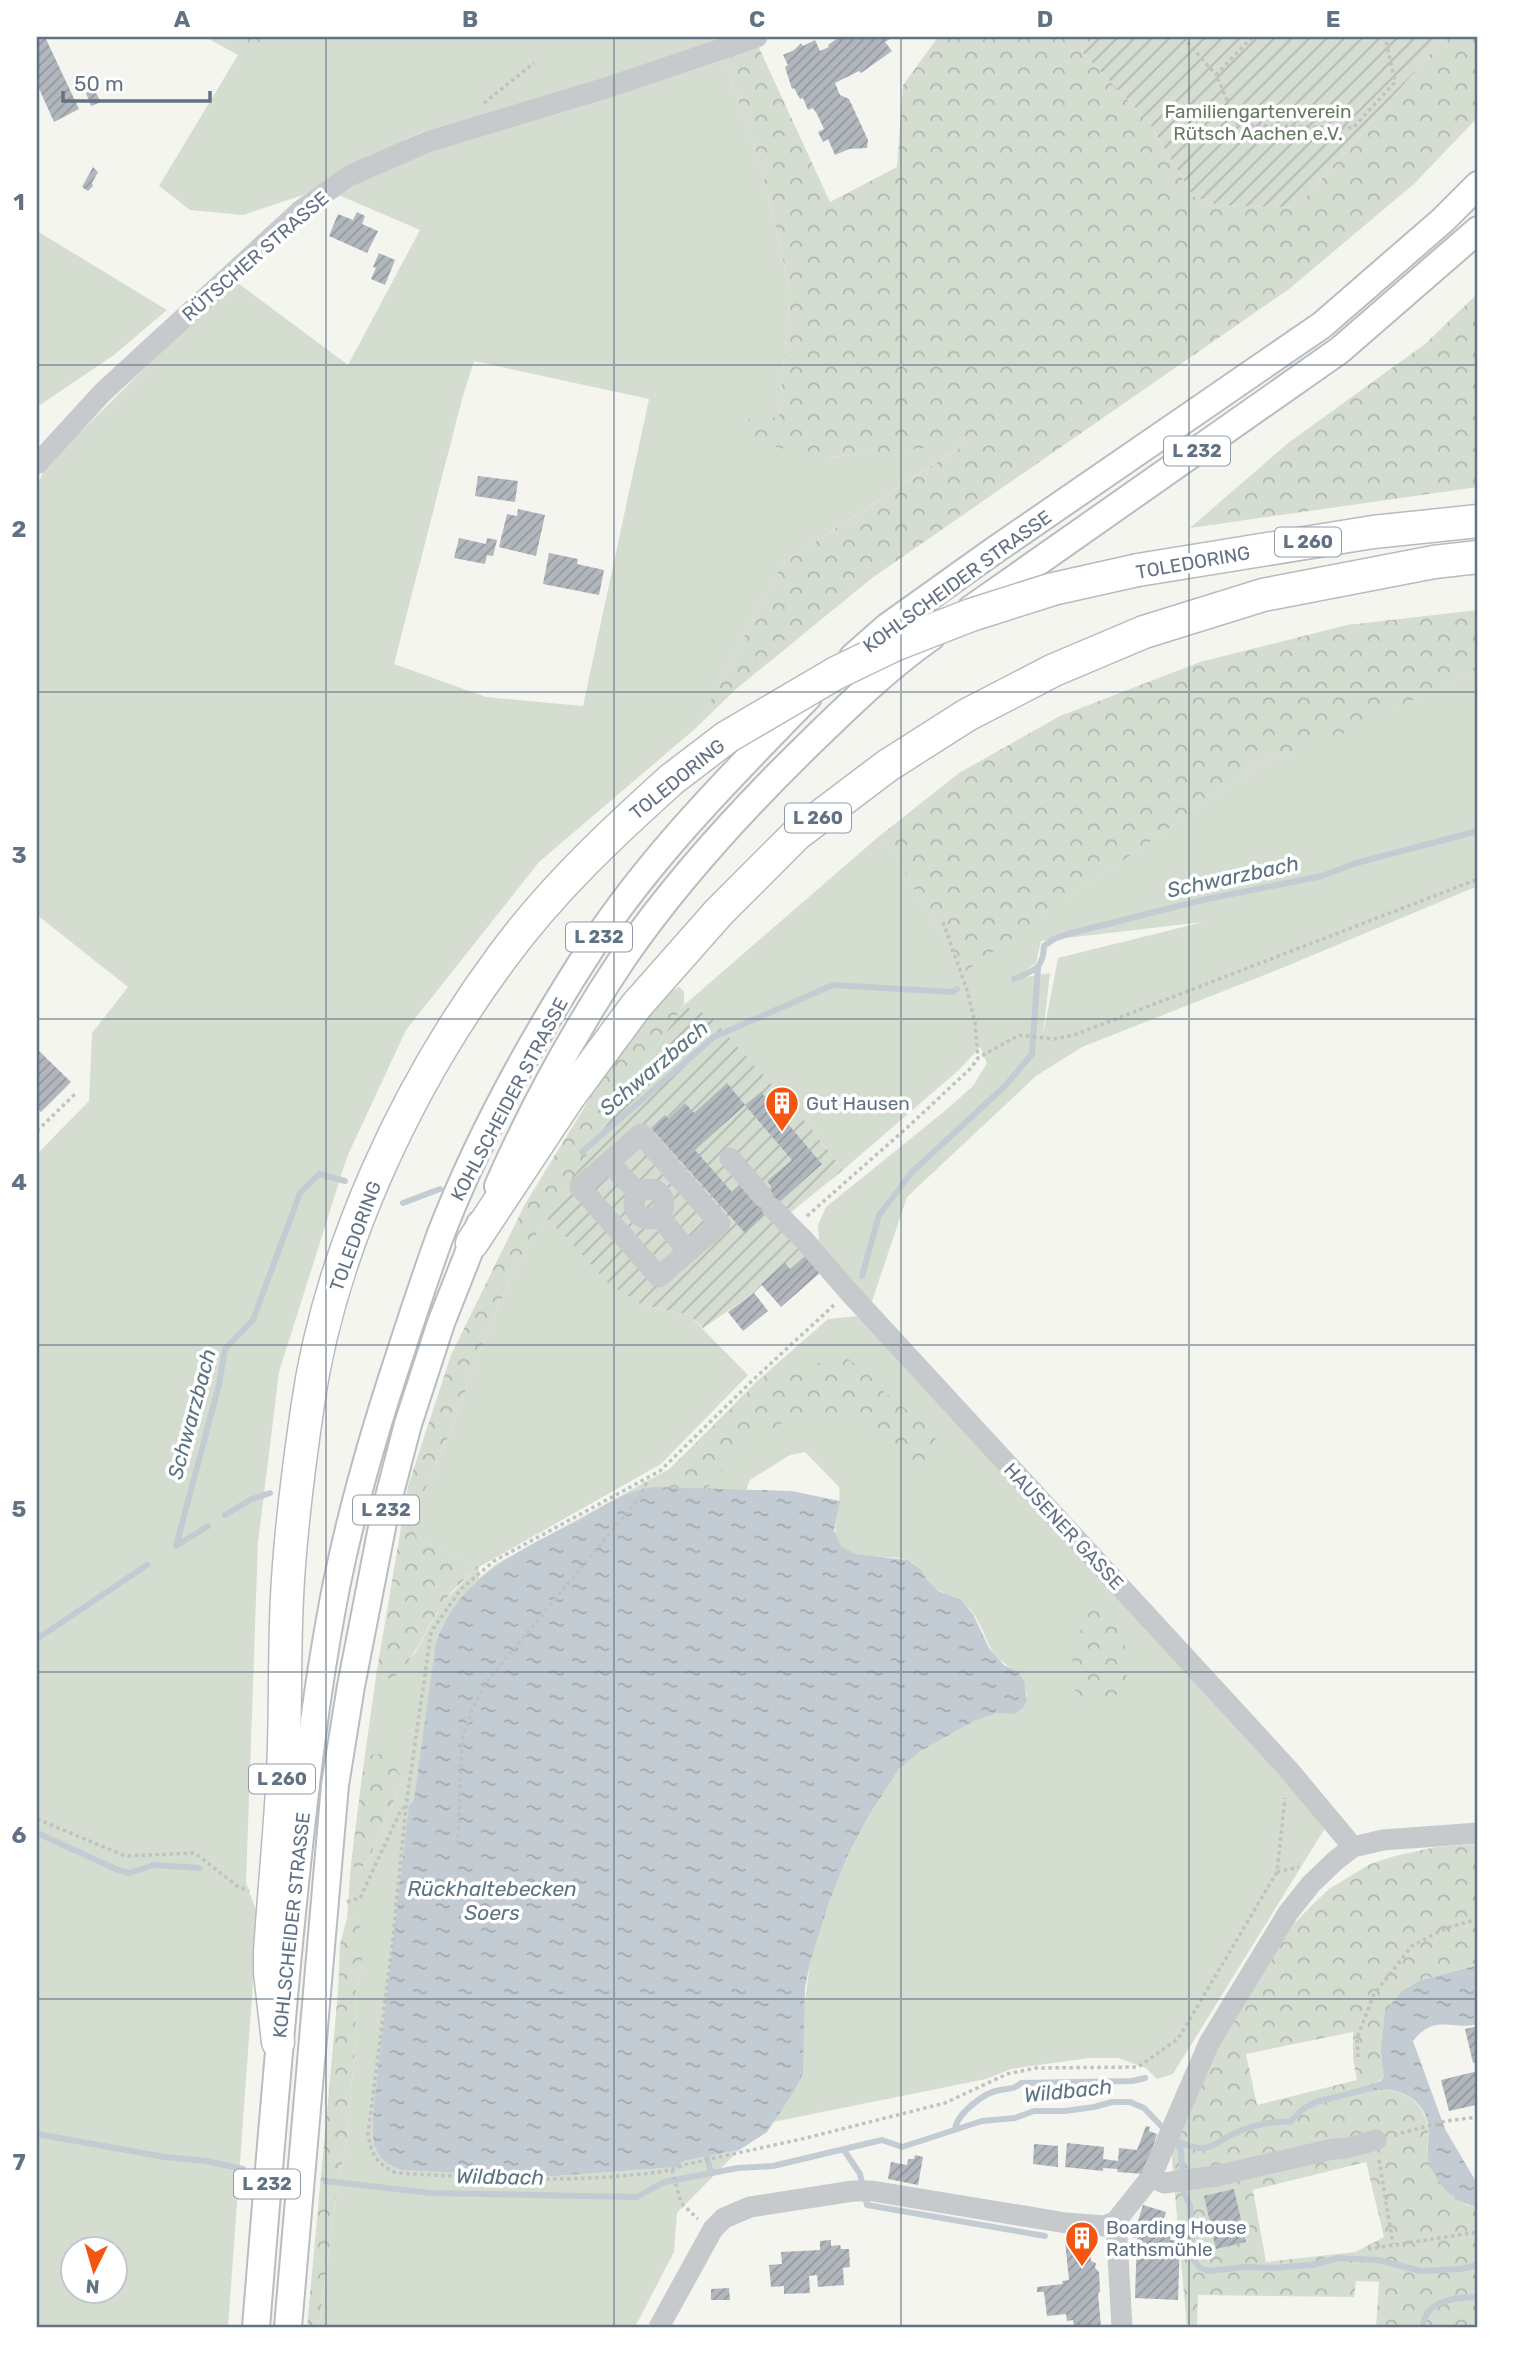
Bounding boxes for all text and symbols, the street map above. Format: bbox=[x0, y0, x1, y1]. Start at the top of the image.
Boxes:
text: A bbox=[174, 5, 191, 33]
text: B bbox=[462, 5, 478, 33]
text: C bbox=[749, 5, 765, 33]
text: D bbox=[1037, 5, 1053, 33]
text: E bbox=[1326, 5, 1340, 33]
scale bar bbox=[63, 60, 210, 104]
text: 50 m bbox=[74, 71, 124, 96]
park label: Familiengartenverein Rütsch Aachen e.V. bbox=[1165, 100, 1351, 145]
street label: RÜTSCHER STRASSE bbox=[178, 187, 333, 326]
text: 1 bbox=[13, 188, 25, 216]
road number: L 232 bbox=[1164, 436, 1230, 466]
street label: KOHLSCHEIDER STRASSE bbox=[859, 505, 1056, 657]
text: 2 bbox=[12, 515, 26, 543]
road number: L 260 bbox=[1275, 528, 1341, 556]
street label: TOLEDORING bbox=[1134, 541, 1252, 584]
street label: TOLEDORING bbox=[625, 734, 729, 825]
road number: L 260 bbox=[785, 804, 851, 832]
text: 3 bbox=[11, 841, 27, 869]
water label: Schwarzbach bbox=[1165, 850, 1301, 903]
road number: L 232 bbox=[566, 922, 632, 952]
street label: KOHLSCHEIDER STRASSE bbox=[446, 994, 573, 1205]
water label: Schwarzbach bbox=[594, 1015, 713, 1120]
building icon: Gut Hausen bbox=[763, 1084, 801, 1133]
place label: Gut Hausen bbox=[806, 1092, 910, 1115]
text: 4 bbox=[11, 1168, 27, 1196]
street label: TOLEDORING bbox=[325, 1178, 386, 1294]
water label: Schwarzbach bbox=[162, 1346, 221, 1482]
street label: HAUSENER GASSE bbox=[999, 1458, 1128, 1594]
text: 5 bbox=[12, 1495, 27, 1523]
road number: L 232 bbox=[353, 1496, 419, 1525]
road number: L 260 bbox=[249, 1764, 315, 1794]
street label: KOHLSCHEIDER STRASSE bbox=[268, 1811, 315, 2039]
text: 6 bbox=[12, 1821, 27, 1849]
water label: Rückhaltebecken Soers bbox=[407, 1876, 577, 1925]
water label: Wildbach bbox=[1023, 2073, 1113, 2108]
text: 7 bbox=[12, 2148, 26, 2176]
water label: Wildbach bbox=[456, 2163, 544, 2190]
road number: L 232 bbox=[234, 2170, 300, 2198]
place label: Boarding House Rathsmühle bbox=[1106, 2216, 1247, 2261]
building icon: Boarding House Rathsmühle bbox=[1063, 2219, 1101, 2268]
north arrow bbox=[60, 2234, 130, 2304]
text: N bbox=[85, 2274, 100, 2298]

